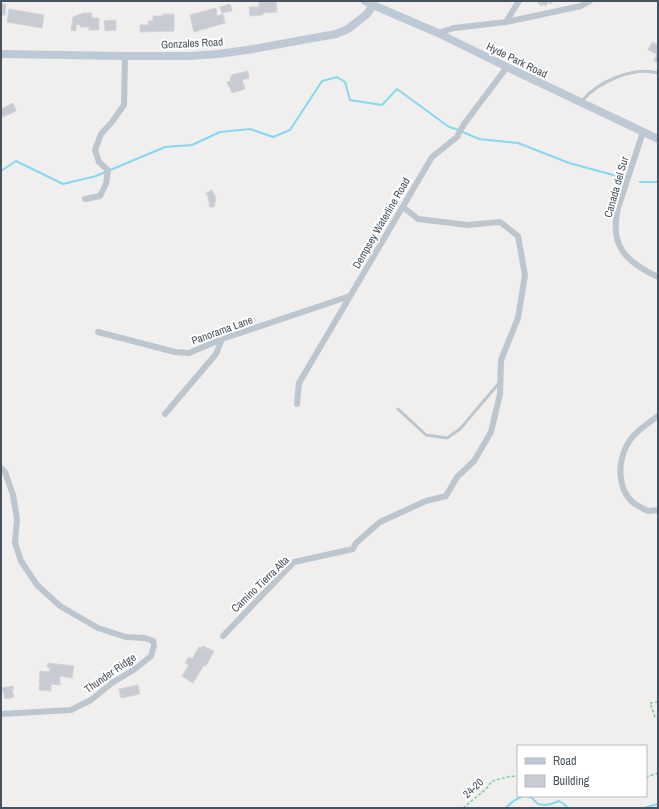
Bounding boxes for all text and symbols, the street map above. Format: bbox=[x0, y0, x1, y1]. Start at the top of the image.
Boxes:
street label: Gonzales Road bbox=[161, 34, 223, 52]
street label: Hyde Park Road bbox=[484, 39, 550, 81]
street label: Canada del Sur bbox=[601, 155, 631, 219]
street label: Dempsey Waterline Road bbox=[349, 175, 413, 271]
street label: Panorama Lane bbox=[189, 312, 255, 348]
street label: Camino Tierra Alta bbox=[228, 553, 292, 615]
street label: Thunder Ridge bbox=[81, 650, 139, 696]
legend bbox=[517, 745, 647, 797]
text: Road bbox=[553, 753, 577, 769]
text: Building bbox=[553, 773, 590, 789]
street label: 24-20 bbox=[460, 775, 486, 801]

